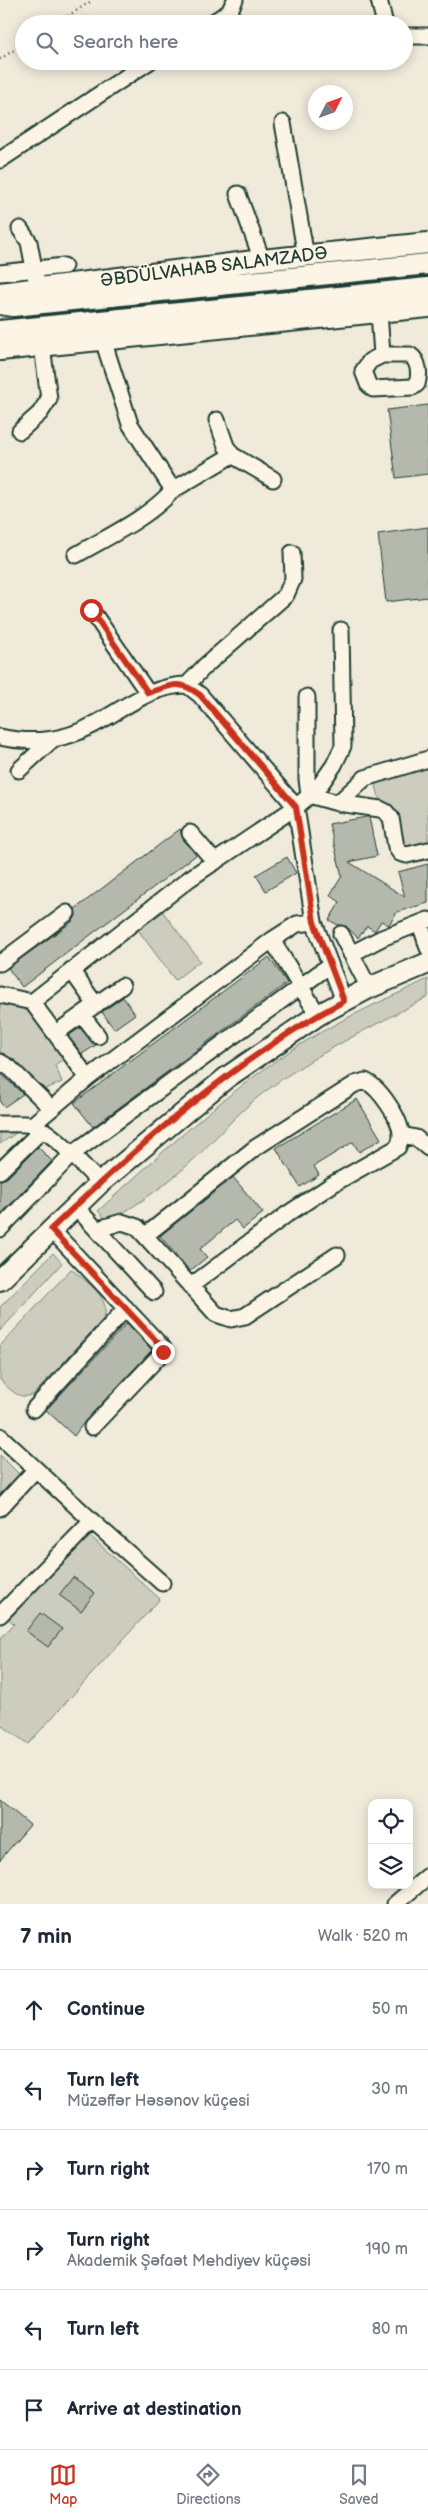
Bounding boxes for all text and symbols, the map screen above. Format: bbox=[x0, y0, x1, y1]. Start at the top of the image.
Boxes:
search box bbox=[15, 15, 413, 70]
icon: search bbox=[33, 29, 61, 57]
text: Search here bbox=[73, 31, 178, 54]
north arrow bbox=[308, 85, 353, 130]
street label: ƏBDÜLVAHAB SALAMZADƏ bbox=[99, 242, 329, 291]
route start bbox=[80, 599, 103, 622]
route end bbox=[152, 1341, 175, 1364]
map controls bbox=[368, 1799, 413, 1889]
button: locate bbox=[368, 1799, 413, 1844]
button: layers bbox=[368, 1844, 413, 1889]
text: 7 min bbox=[20, 1924, 72, 1949]
text: Walk · 520 m bbox=[318, 1927, 408, 1946]
icon: ahead bbox=[20, 1996, 48, 2024]
text: Continue bbox=[67, 1998, 145, 2021]
text: 50 m bbox=[372, 2000, 408, 2019]
text: Turn left bbox=[67, 2069, 139, 2092]
icon: left bbox=[20, 2076, 48, 2104]
text: 30 m bbox=[371, 2080, 408, 2099]
text: Müzəffər Həsənov küçesi bbox=[67, 2092, 250, 2111]
icon: right bbox=[20, 2156, 48, 2184]
text: Turn right bbox=[67, 2158, 150, 2181]
text: 170 m bbox=[367, 2160, 408, 2179]
text: Turn right bbox=[67, 2229, 150, 2252]
icon: right bbox=[20, 2236, 48, 2264]
text: 190 m bbox=[366, 2240, 408, 2259]
text: Akademik Şəfaət Mehdiyev küçəsi bbox=[67, 2252, 311, 2271]
icon: left bbox=[20, 2316, 48, 2344]
text: Turn left bbox=[67, 2318, 139, 2341]
text: 80 m bbox=[372, 2320, 408, 2339]
icon: arrive bbox=[20, 2396, 48, 2424]
text: Arrive at destination bbox=[67, 2398, 242, 2421]
tab: Map bbox=[49, 2461, 78, 2508]
tab: Directions bbox=[176, 2461, 241, 2508]
tab: Saved bbox=[339, 2461, 379, 2508]

